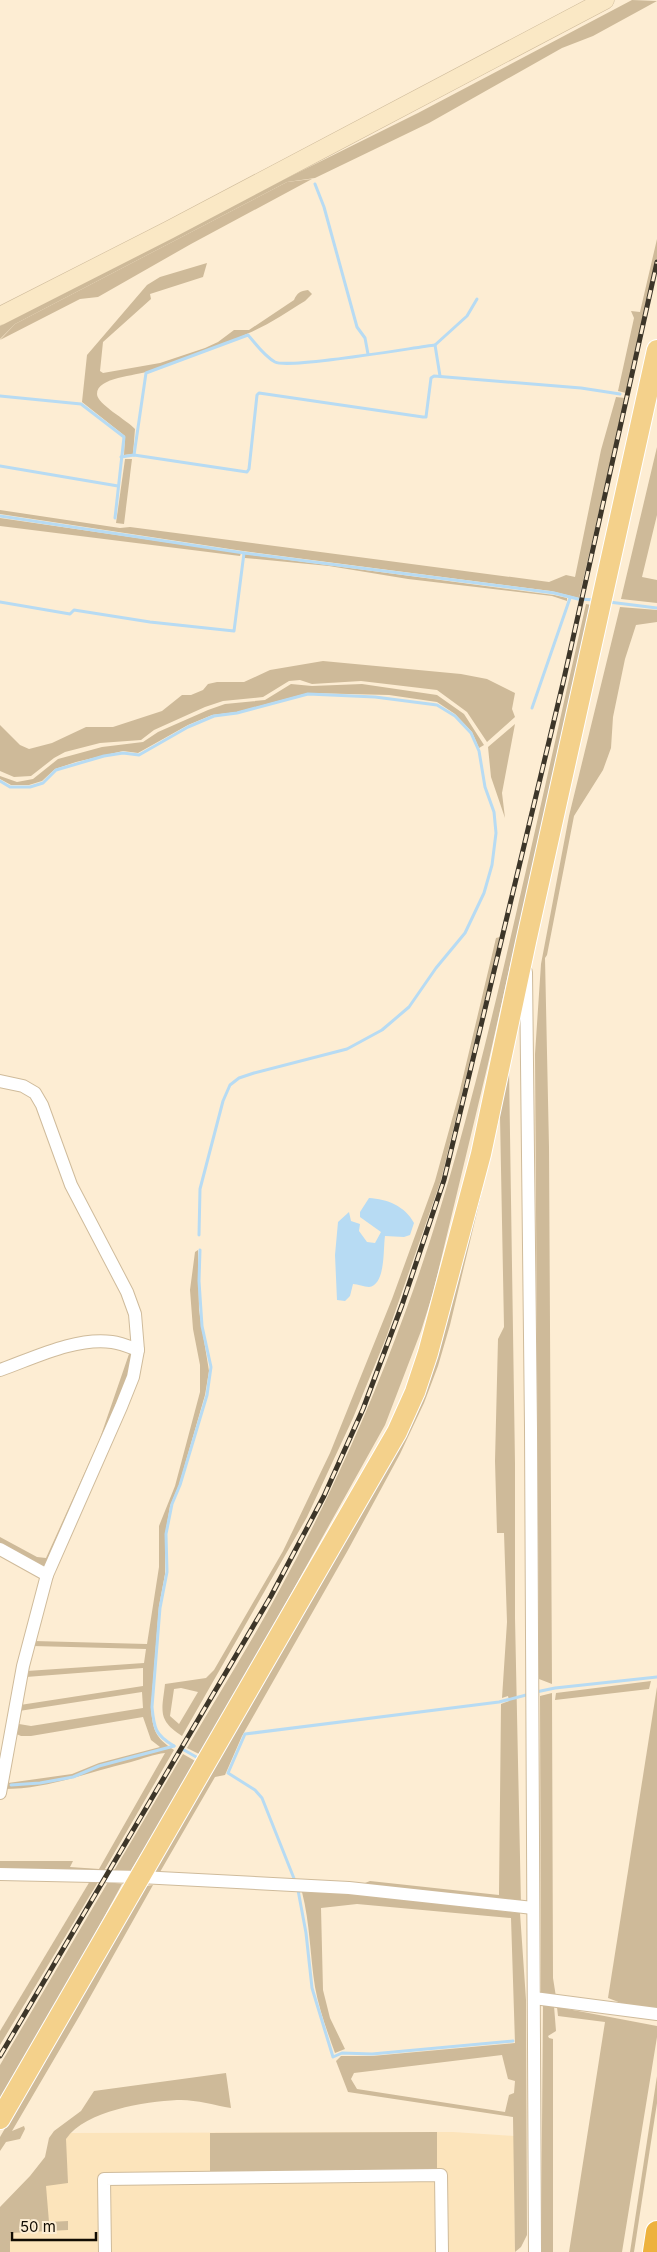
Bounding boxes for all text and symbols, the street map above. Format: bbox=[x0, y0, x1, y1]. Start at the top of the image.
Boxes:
scale bar bbox=[12, 2210, 96, 2242]
text: 50 m bbox=[20, 2217, 56, 2236]

